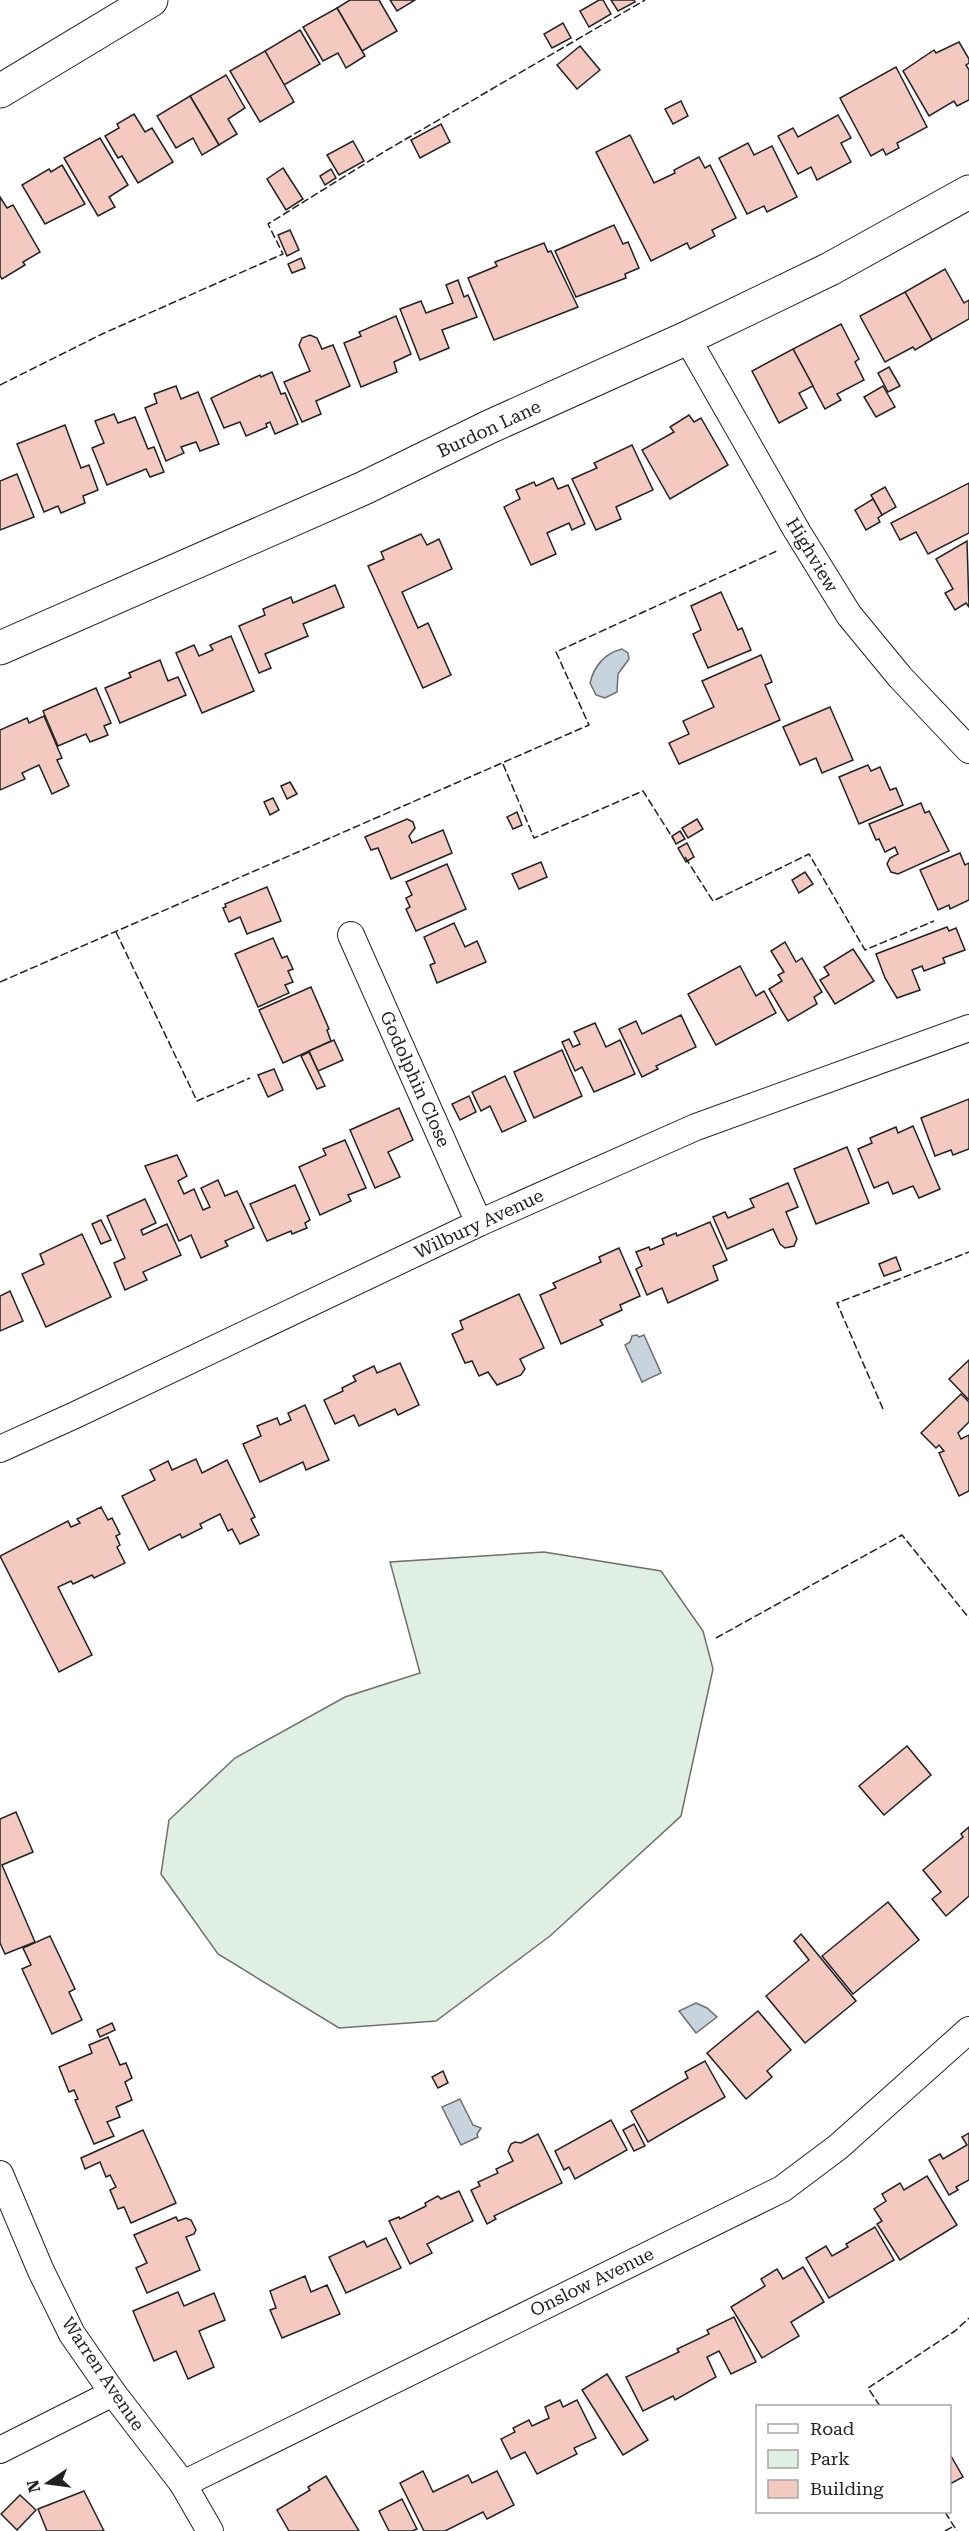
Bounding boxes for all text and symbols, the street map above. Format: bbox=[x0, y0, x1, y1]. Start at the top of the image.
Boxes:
street label: Burdon Lane bbox=[434, 395, 544, 462]
street label: Highview bbox=[782, 514, 843, 596]
street label: Godolphin Close bbox=[376, 1007, 455, 1150]
street label: Wilbury Avenue bbox=[411, 1184, 547, 1263]
street label: Onslow Avenue bbox=[527, 2243, 657, 2321]
street label: Warren Avenue bbox=[58, 2313, 149, 2435]
legend bbox=[756, 2405, 951, 2513]
text: Road bbox=[810, 2418, 855, 2439]
text: Park bbox=[810, 2448, 850, 2469]
north arrow bbox=[18, 2453, 78, 2513]
text: N bbox=[23, 2478, 45, 2494]
text: Building bbox=[810, 2478, 884, 2499]

